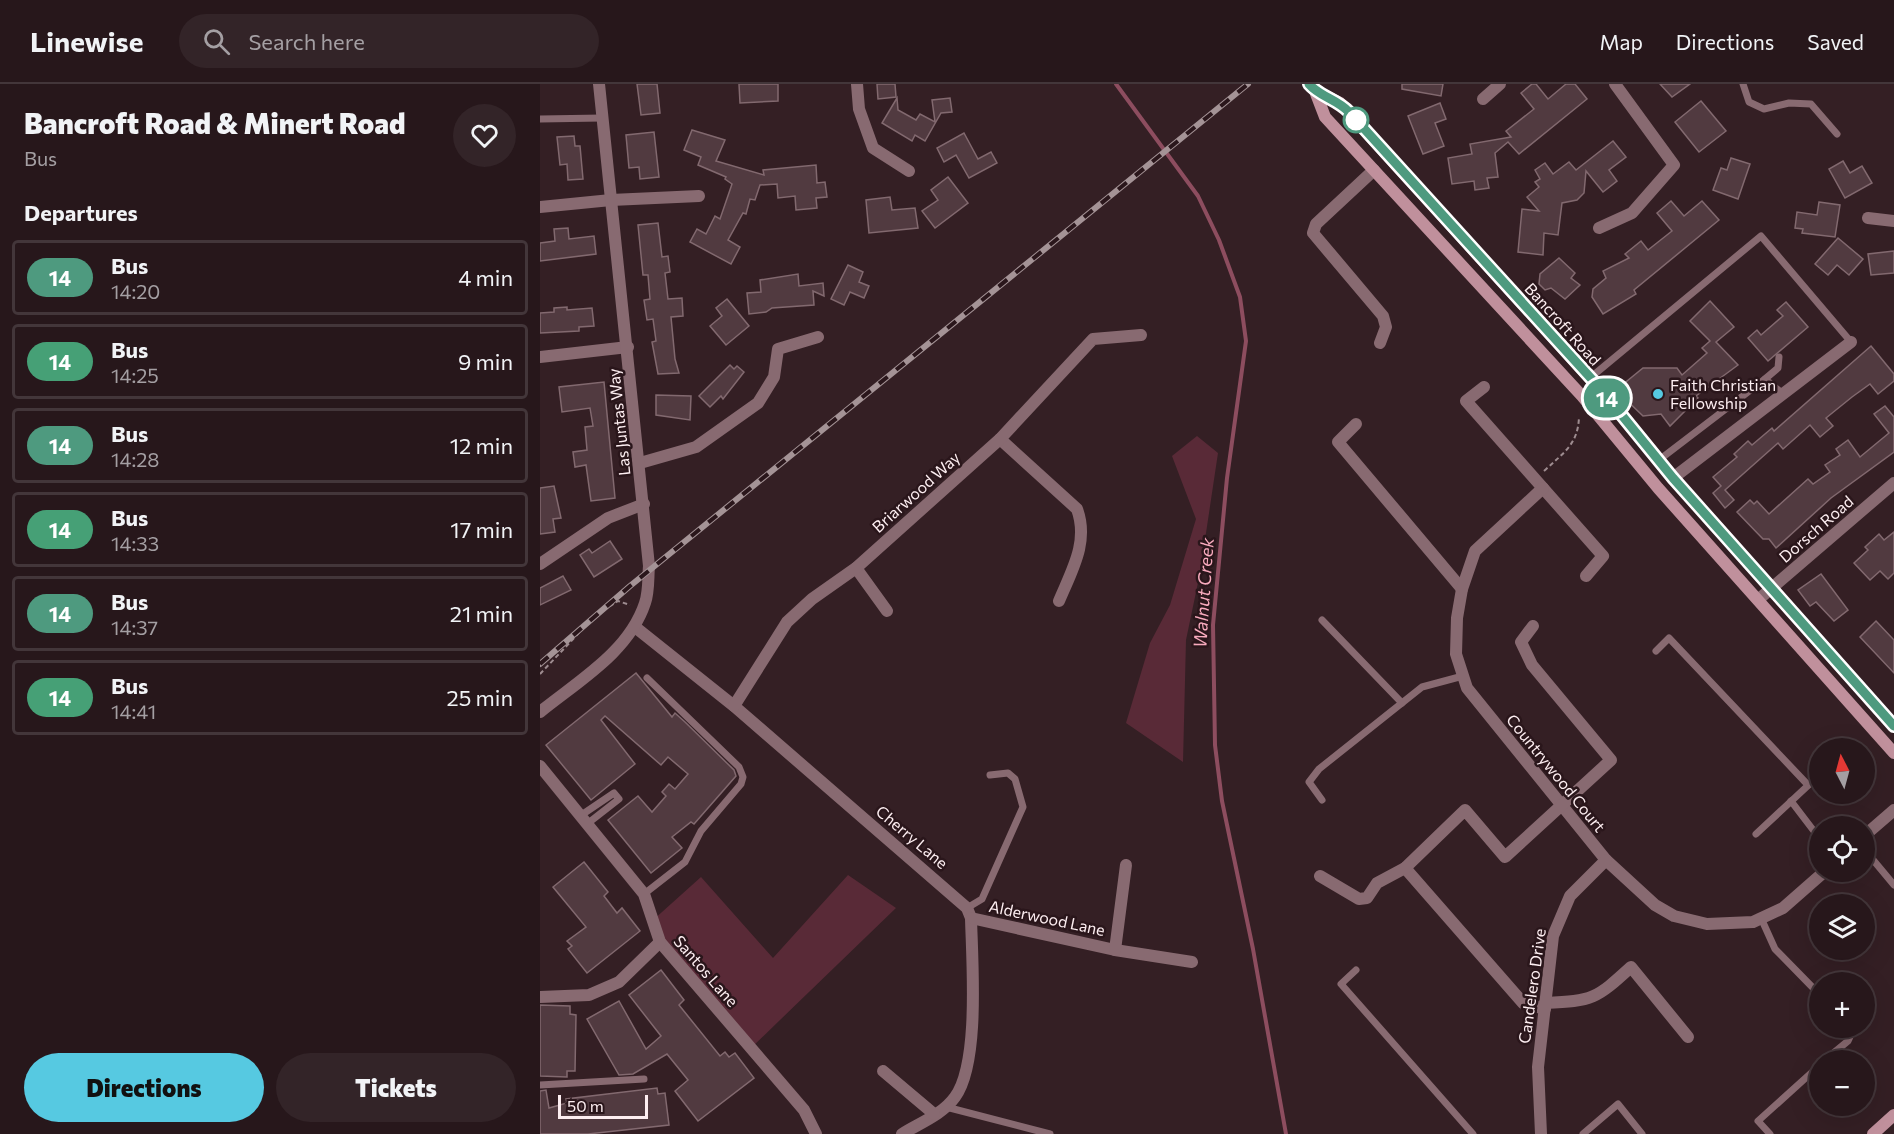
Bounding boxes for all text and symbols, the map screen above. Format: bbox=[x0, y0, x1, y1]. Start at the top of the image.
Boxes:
search box bbox=[179, 14, 599, 68]
text: Linewise bbox=[30, 24, 143, 58]
icon: search bbox=[200, 25, 233, 58]
text: Search here bbox=[248, 28, 365, 55]
text: Map bbox=[1600, 29, 1643, 54]
text: Directions bbox=[1676, 29, 1774, 54]
text: Saved bbox=[1807, 29, 1864, 54]
button: heart bbox=[453, 104, 516, 167]
text: Bancroft Road & Minert Road bbox=[24, 106, 405, 140]
unlabelled marker bbox=[1343, 107, 1369, 133]
text: Bus bbox=[24, 146, 57, 170]
text: Departures bbox=[24, 199, 138, 226]
text: Bus bbox=[111, 252, 148, 279]
text: 4 min bbox=[458, 264, 513, 291]
text: 14 bbox=[49, 265, 71, 290]
street label: Bancroft Road bbox=[1521, 278, 1605, 369]
text: 14:20 bbox=[111, 279, 160, 303]
text: Bus bbox=[111, 336, 148, 363]
text: 9 min bbox=[458, 348, 513, 375]
text: 14 bbox=[49, 349, 71, 374]
text: 14:25 bbox=[111, 363, 159, 387]
street label: Las Juntas Way bbox=[603, 367, 634, 477]
place label: Faith Christian Fellowship bbox=[1670, 375, 1776, 412]
line badge: 14 bbox=[1580, 378, 1634, 418]
text: 14 bbox=[1596, 386, 1618, 411]
marker: Faith Christian Fellowship bbox=[1651, 387, 1665, 401]
text: Bus bbox=[111, 420, 148, 447]
text: 12 min bbox=[450, 432, 513, 459]
text: 14 bbox=[49, 433, 71, 458]
text: 14:28 bbox=[111, 447, 159, 471]
street label: Briarwood Way bbox=[868, 447, 963, 536]
street label: Dorsch Road bbox=[1775, 491, 1857, 566]
text: Bus bbox=[111, 504, 148, 531]
text: 17 min bbox=[450, 516, 513, 543]
text: 14 bbox=[49, 517, 71, 542]
text: 14:33 bbox=[111, 531, 159, 555]
water label: Walnut Creek bbox=[1188, 536, 1218, 649]
text: Bus bbox=[111, 588, 148, 615]
text: 21 min bbox=[450, 600, 513, 627]
text: 14 bbox=[49, 601, 71, 626]
text: 14:37 bbox=[111, 615, 158, 639]
text: Bus bbox=[111, 672, 148, 699]
text: 25 min bbox=[446, 684, 513, 711]
text: 14 bbox=[49, 685, 71, 710]
text: 14:41 bbox=[111, 699, 156, 723]
street label: Countrywood Court bbox=[1503, 710, 1610, 836]
north arrow bbox=[1809, 738, 1875, 804]
map controls bbox=[1809, 738, 1875, 1116]
street label: Cherry Lane bbox=[873, 801, 952, 872]
button: locate bbox=[1809, 816, 1875, 882]
button: layers bbox=[1809, 894, 1875, 960]
street label: Alderwood Lane bbox=[987, 896, 1107, 939]
street label: Candelero Drive bbox=[1514, 927, 1549, 1045]
street label: Santos Lane bbox=[670, 931, 742, 1010]
button: + bbox=[1809, 972, 1875, 1038]
button: − bbox=[1809, 1050, 1875, 1116]
button: Directions bbox=[24, 1053, 264, 1122]
button: Tickets bbox=[276, 1053, 516, 1122]
scale bar bbox=[558, 1092, 648, 1120]
text: 50 m bbox=[567, 1096, 604, 1115]

